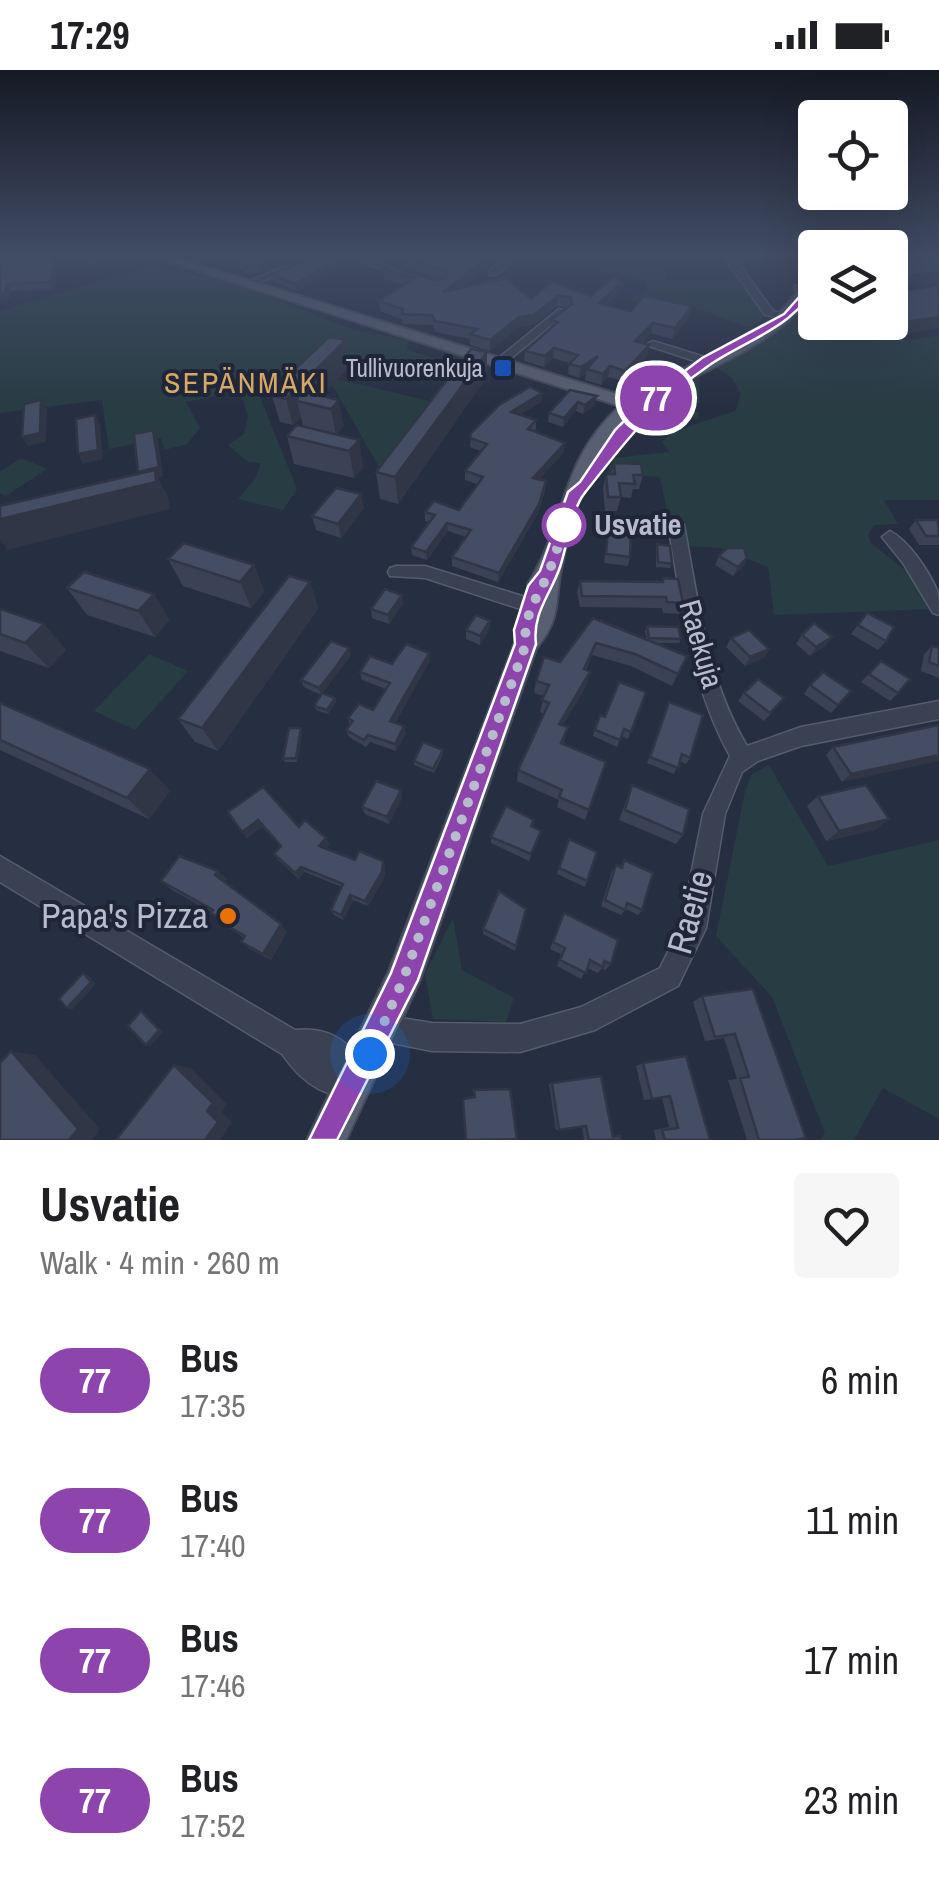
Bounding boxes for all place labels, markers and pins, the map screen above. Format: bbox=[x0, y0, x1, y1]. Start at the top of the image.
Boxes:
place label: Tullivuorenkuja bbox=[346, 351, 484, 385]
marker: Tullivuorenkuja bbox=[492, 357, 514, 379]
marker: Usvatie bbox=[543, 504, 585, 546]
place label: Usvatie bbox=[594, 504, 682, 544]
place label: Papa's Pizza bbox=[41, 892, 208, 939]
marker: Papa's Pizza bbox=[217, 905, 239, 927]

